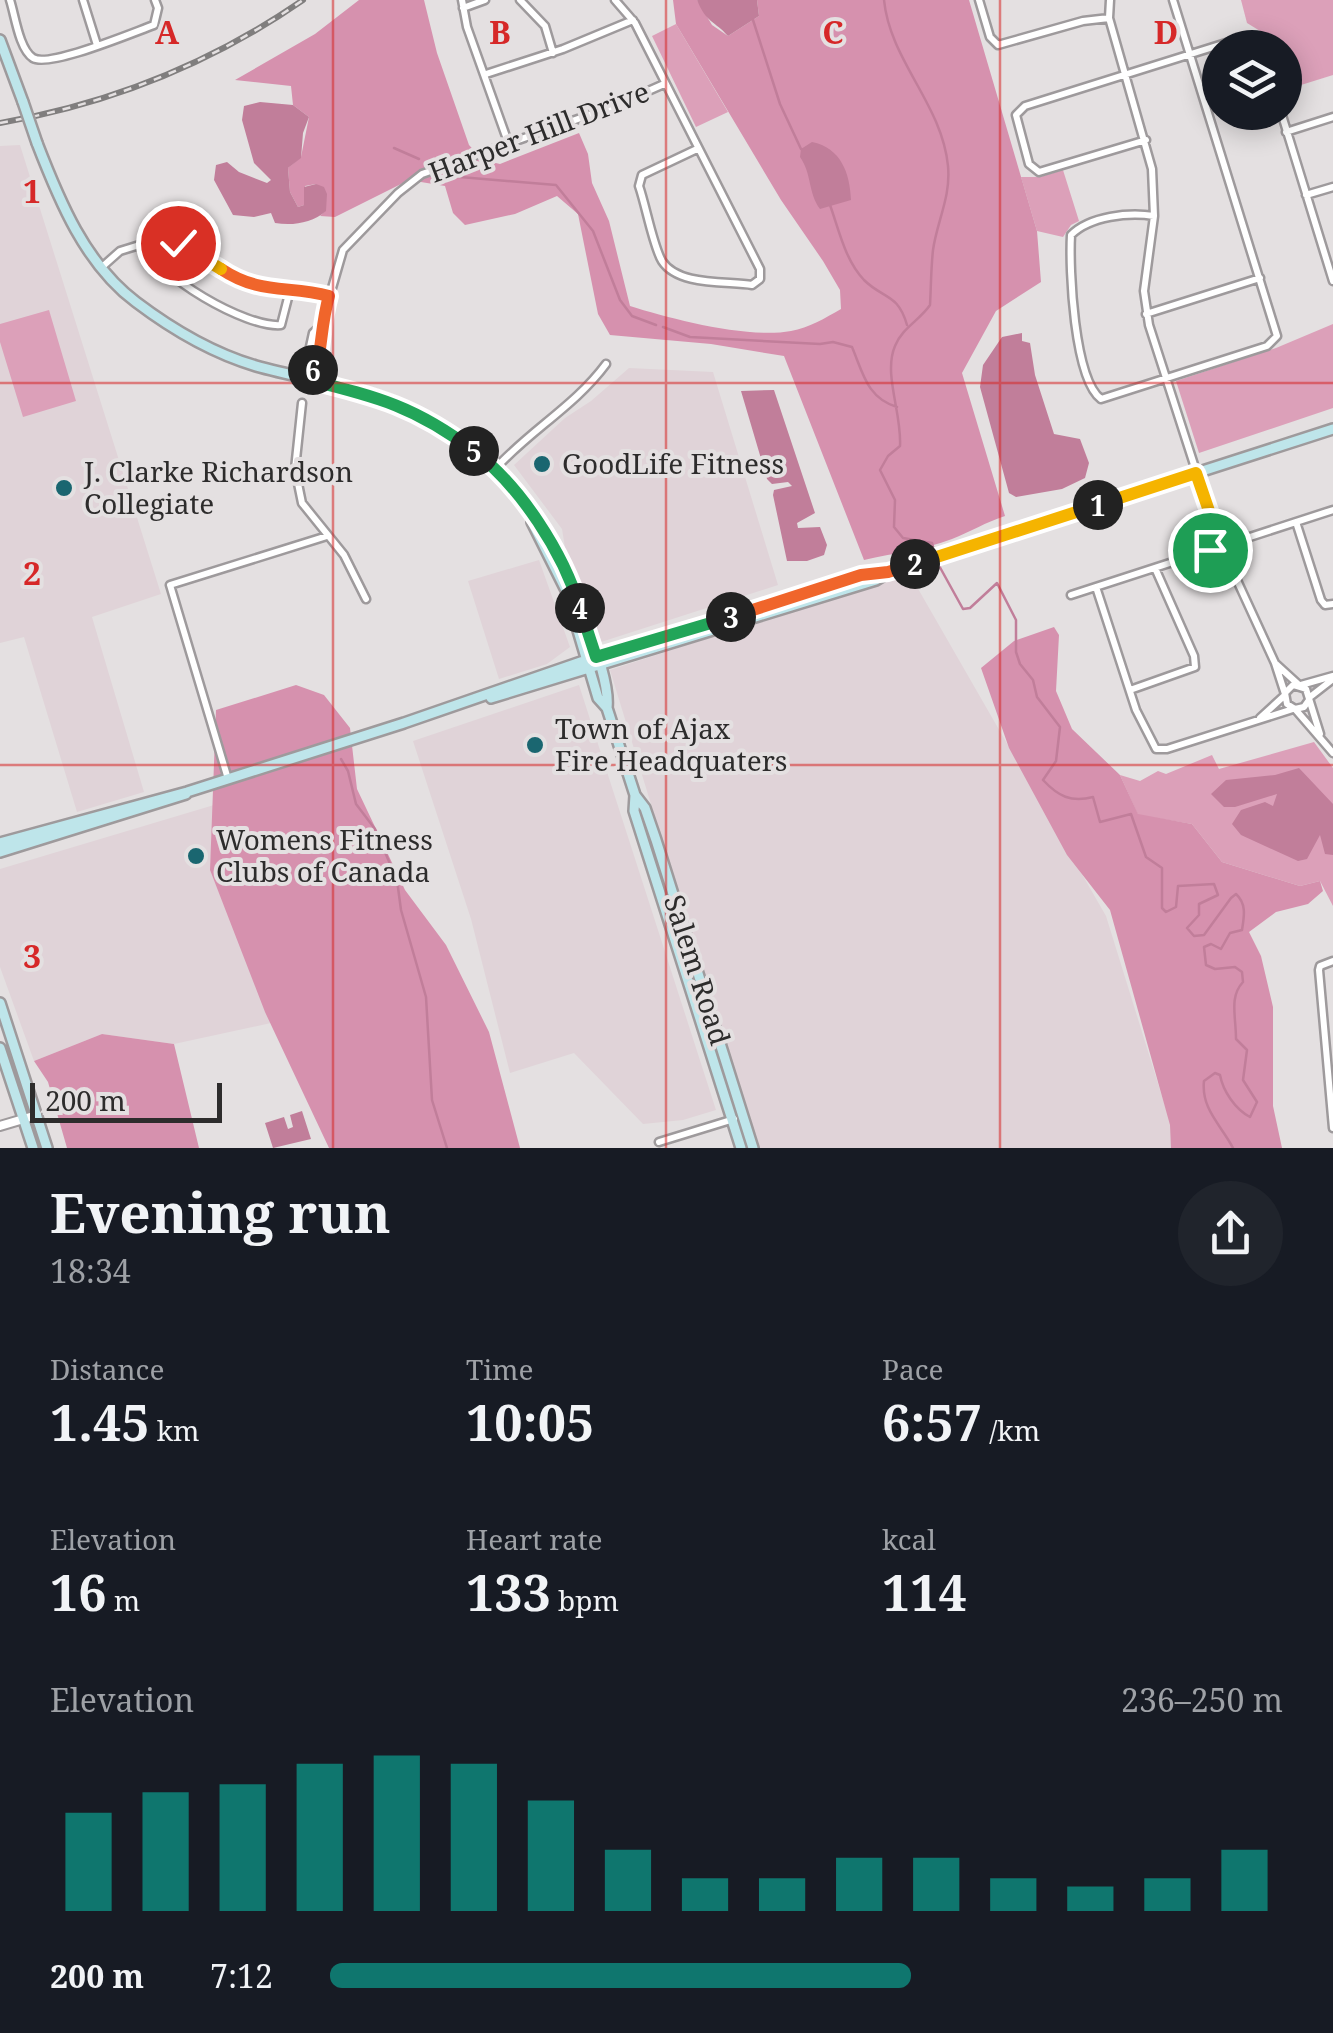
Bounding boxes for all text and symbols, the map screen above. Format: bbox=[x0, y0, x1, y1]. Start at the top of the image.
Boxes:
text: A bbox=[155, 10, 180, 53]
text: B bbox=[489, 10, 511, 53]
text: C bbox=[822, 10, 844, 53]
text: D bbox=[1154, 10, 1178, 53]
map controls bbox=[1202, 30, 1302, 130]
button: layers bbox=[1202, 30, 1302, 130]
street label: Harper Hill Drive bbox=[423, 72, 654, 191]
text: 1 bbox=[23, 169, 41, 212]
pin bbox=[136, 201, 221, 286]
icon: check bbox=[151, 216, 206, 271]
pin: 6 bbox=[288, 345, 338, 395]
text: 6 bbox=[305, 351, 321, 389]
pin: 5 bbox=[449, 426, 499, 476]
text: 5 bbox=[466, 432, 482, 470]
place label: GoodLife Fitness bbox=[562, 444, 784, 482]
place label: J. Clarke Richardson Collegiate bbox=[83, 452, 353, 522]
marker: GoodLife Fitness bbox=[531, 453, 553, 475]
marker: J. Clarke Richardson Collegiate bbox=[53, 477, 75, 499]
pin: 1 bbox=[1073, 480, 1123, 530]
text: 1 bbox=[1090, 486, 1106, 524]
pin bbox=[1168, 508, 1253, 593]
icon: arrive bbox=[1183, 523, 1238, 578]
pin: 2 bbox=[890, 539, 940, 589]
text: 2 bbox=[907, 545, 923, 583]
text: 2 bbox=[23, 551, 41, 594]
pin: 4 bbox=[555, 583, 605, 633]
text: 4 bbox=[572, 589, 588, 627]
pin: 3 bbox=[706, 592, 756, 642]
text: 3 bbox=[723, 598, 739, 636]
place label: Town of Ajax Fire Headquaters bbox=[555, 709, 787, 779]
marker: Town of Ajax Fire Headquaters bbox=[524, 734, 546, 756]
place label: Womens Fitness Clubs of Canada bbox=[216, 820, 433, 890]
marker: Womens Fitness Clubs of Canada bbox=[185, 845, 207, 867]
street label: Salem Road bbox=[656, 890, 740, 1050]
text: 3 bbox=[23, 934, 41, 977]
scale bar bbox=[30, 1078, 222, 1122]
text: 200 m bbox=[45, 1081, 126, 1119]
text: Evening run bbox=[50, 1174, 391, 1249]
button: share bbox=[1178, 1181, 1283, 1286]
text: 18:34 bbox=[50, 1249, 131, 1292]
text: Distance bbox=[50, 1350, 164, 1388]
text: Time bbox=[466, 1350, 534, 1388]
text: Pace bbox=[882, 1350, 943, 1388]
text: 1.45 bbox=[50, 1388, 149, 1456]
text: 10:05 bbox=[466, 1388, 594, 1456]
text: 6:57 bbox=[882, 1388, 982, 1456]
text: km bbox=[149, 1411, 200, 1449]
text: /km bbox=[982, 1411, 1040, 1449]
text: Elevation bbox=[50, 1520, 176, 1558]
text: Heart rate bbox=[466, 1520, 603, 1558]
text: kcal bbox=[882, 1520, 936, 1558]
text: 16 bbox=[50, 1558, 107, 1626]
text: 133 bbox=[466, 1558, 551, 1626]
text: 114 bbox=[882, 1558, 967, 1626]
text: m bbox=[107, 1581, 140, 1619]
text: bpm bbox=[551, 1581, 619, 1619]
text: Elevation bbox=[50, 1678, 194, 1721]
text: 236–250 m bbox=[1121, 1678, 1283, 1721]
text: 200 m bbox=[50, 1954, 144, 1997]
text: 7:12 bbox=[210, 1954, 273, 1997]

